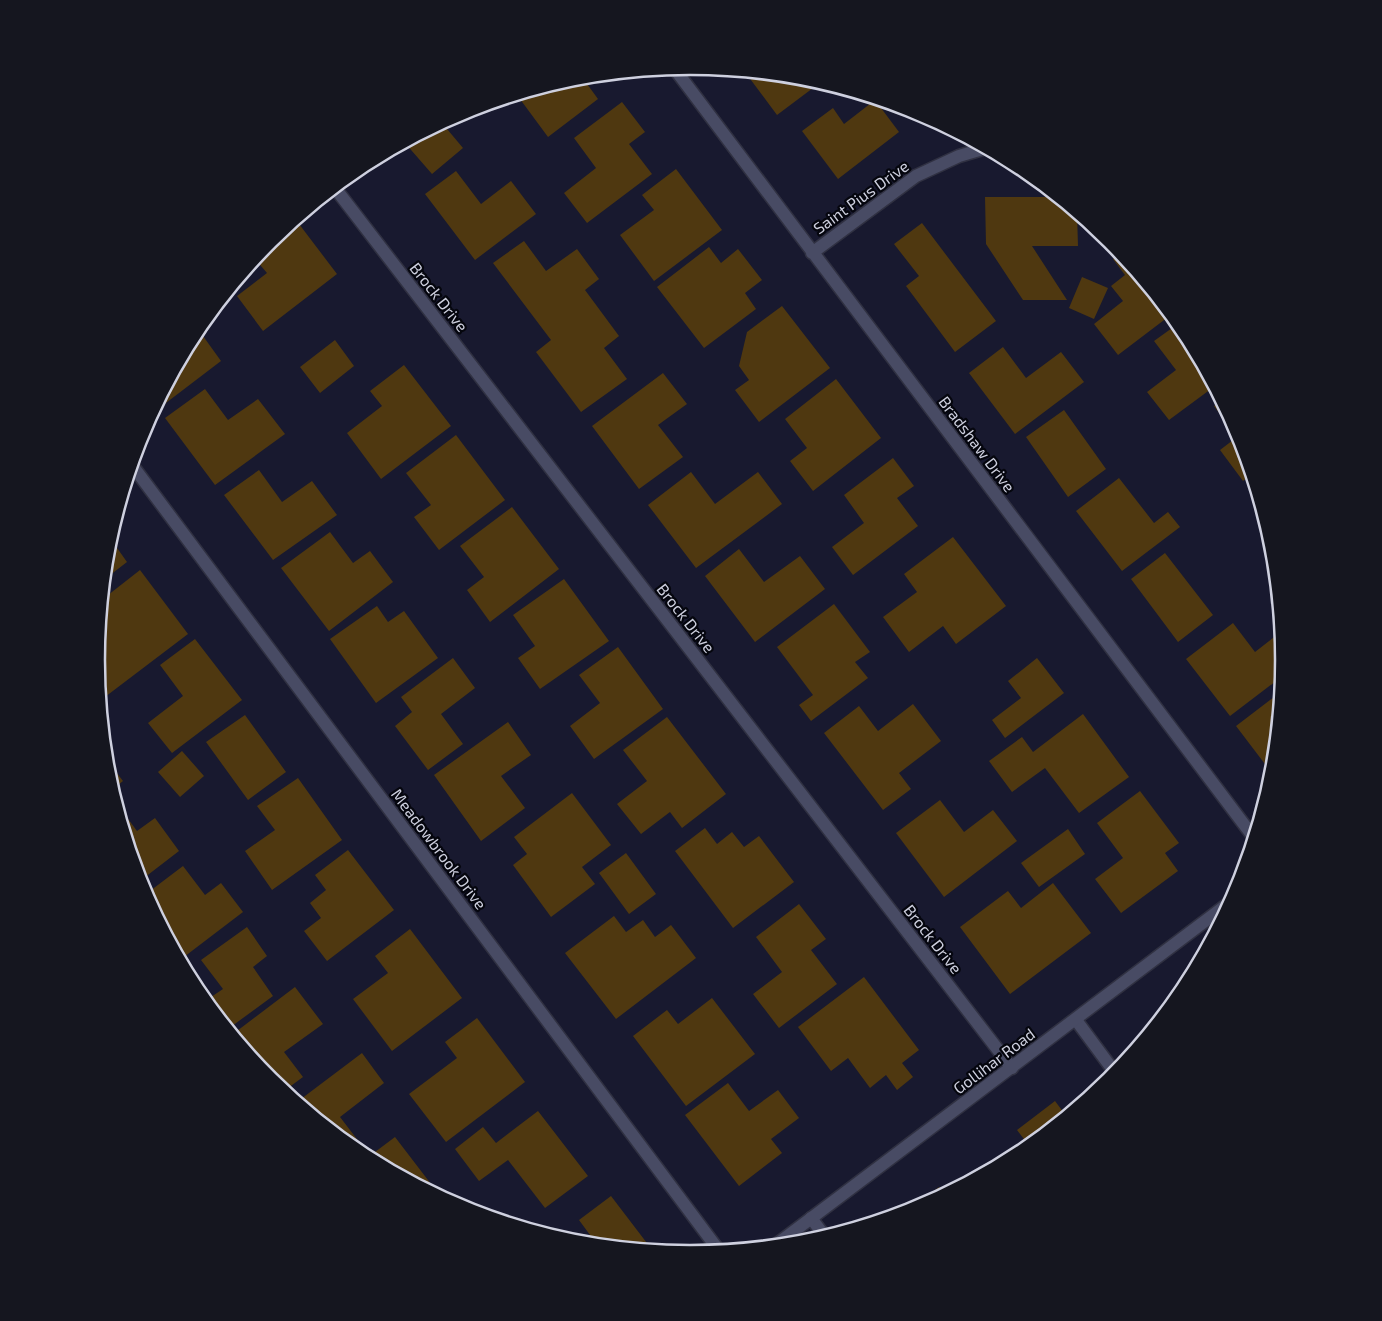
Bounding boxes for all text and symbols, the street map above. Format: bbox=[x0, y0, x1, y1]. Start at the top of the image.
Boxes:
street label: Saint Pius Drive bbox=[809, 156, 912, 237]
street label: Brock Drive bbox=[406, 258, 472, 335]
street label: Bradshaw Drive bbox=[935, 392, 1020, 495]
street label: Brock Drive bbox=[653, 579, 719, 656]
street label: Meadowbrook Drive bbox=[388, 785, 491, 913]
street label: Brock Drive bbox=[900, 900, 966, 977]
street label: Gollihar Road bbox=[949, 1024, 1038, 1097]

